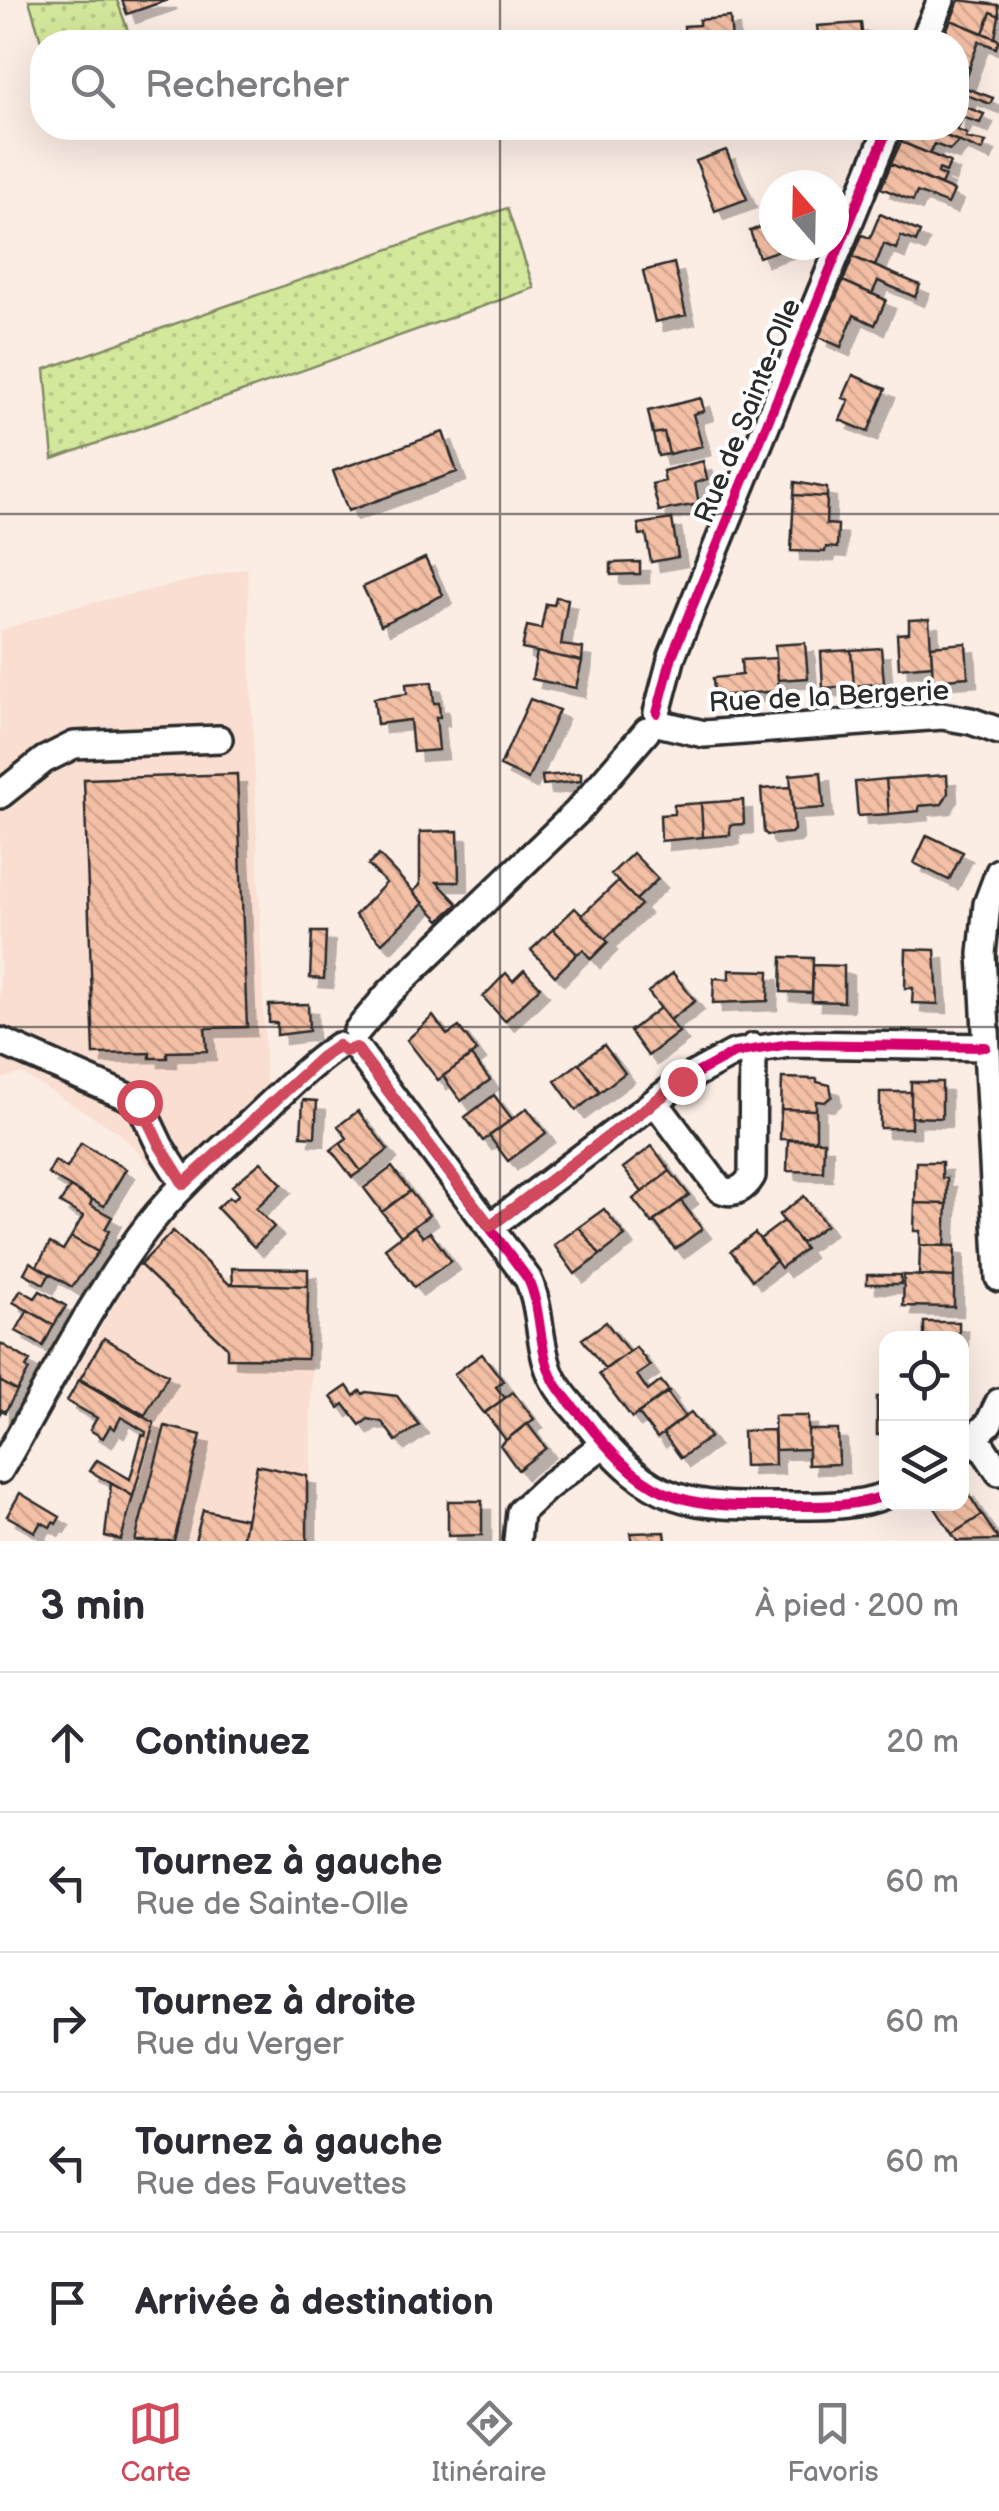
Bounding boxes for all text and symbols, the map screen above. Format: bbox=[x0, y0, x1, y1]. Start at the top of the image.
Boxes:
search box bbox=[30, 30, 969, 140]
icon: search bbox=[65, 58, 120, 113]
text: Rechercher bbox=[145, 63, 349, 108]
north arrow bbox=[759, 170, 849, 260]
street label: Rue de Sainte-Olle bbox=[688, 294, 808, 528]
street label: Rue de la Bergerie bbox=[708, 674, 950, 720]
route end bbox=[660, 1059, 706, 1105]
route start bbox=[117, 1080, 163, 1126]
map controls bbox=[879, 1331, 969, 1511]
button: locate bbox=[879, 1331, 969, 1421]
button: layers bbox=[879, 1421, 969, 1511]
text: 3 min bbox=[40, 1581, 145, 1632]
text: À pied · 200 m bbox=[755, 1587, 959, 1626]
icon: ahead bbox=[40, 1715, 95, 1770]
text: Continuez bbox=[135, 1720, 310, 1765]
text: 20 m bbox=[886, 1723, 959, 1762]
text: Tournez à gauche bbox=[135, 1840, 443, 1885]
icon: left bbox=[40, 1855, 95, 1910]
text: 60 m bbox=[886, 1863, 959, 1902]
text: Rue de Sainte-Olle bbox=[135, 1885, 408, 1924]
text: Tournez à droite bbox=[135, 1980, 416, 2025]
icon: right bbox=[40, 1995, 95, 2050]
text: 60 m bbox=[886, 2003, 959, 2042]
text: Rue du Verger bbox=[135, 2025, 343, 2064]
text: Tournez à gauche bbox=[135, 2120, 443, 2165]
icon: left bbox=[40, 2135, 95, 2190]
text: 60 m bbox=[886, 2143, 959, 2182]
text: Rue des Fauvettes bbox=[135, 2165, 407, 2204]
icon: arrive bbox=[40, 2275, 95, 2330]
text: Arrivée à destination bbox=[135, 2280, 494, 2325]
tab: Carte bbox=[120, 2396, 191, 2489]
tab: Itinéraire bbox=[432, 2396, 546, 2489]
tab: Favoris bbox=[787, 2396, 879, 2489]

